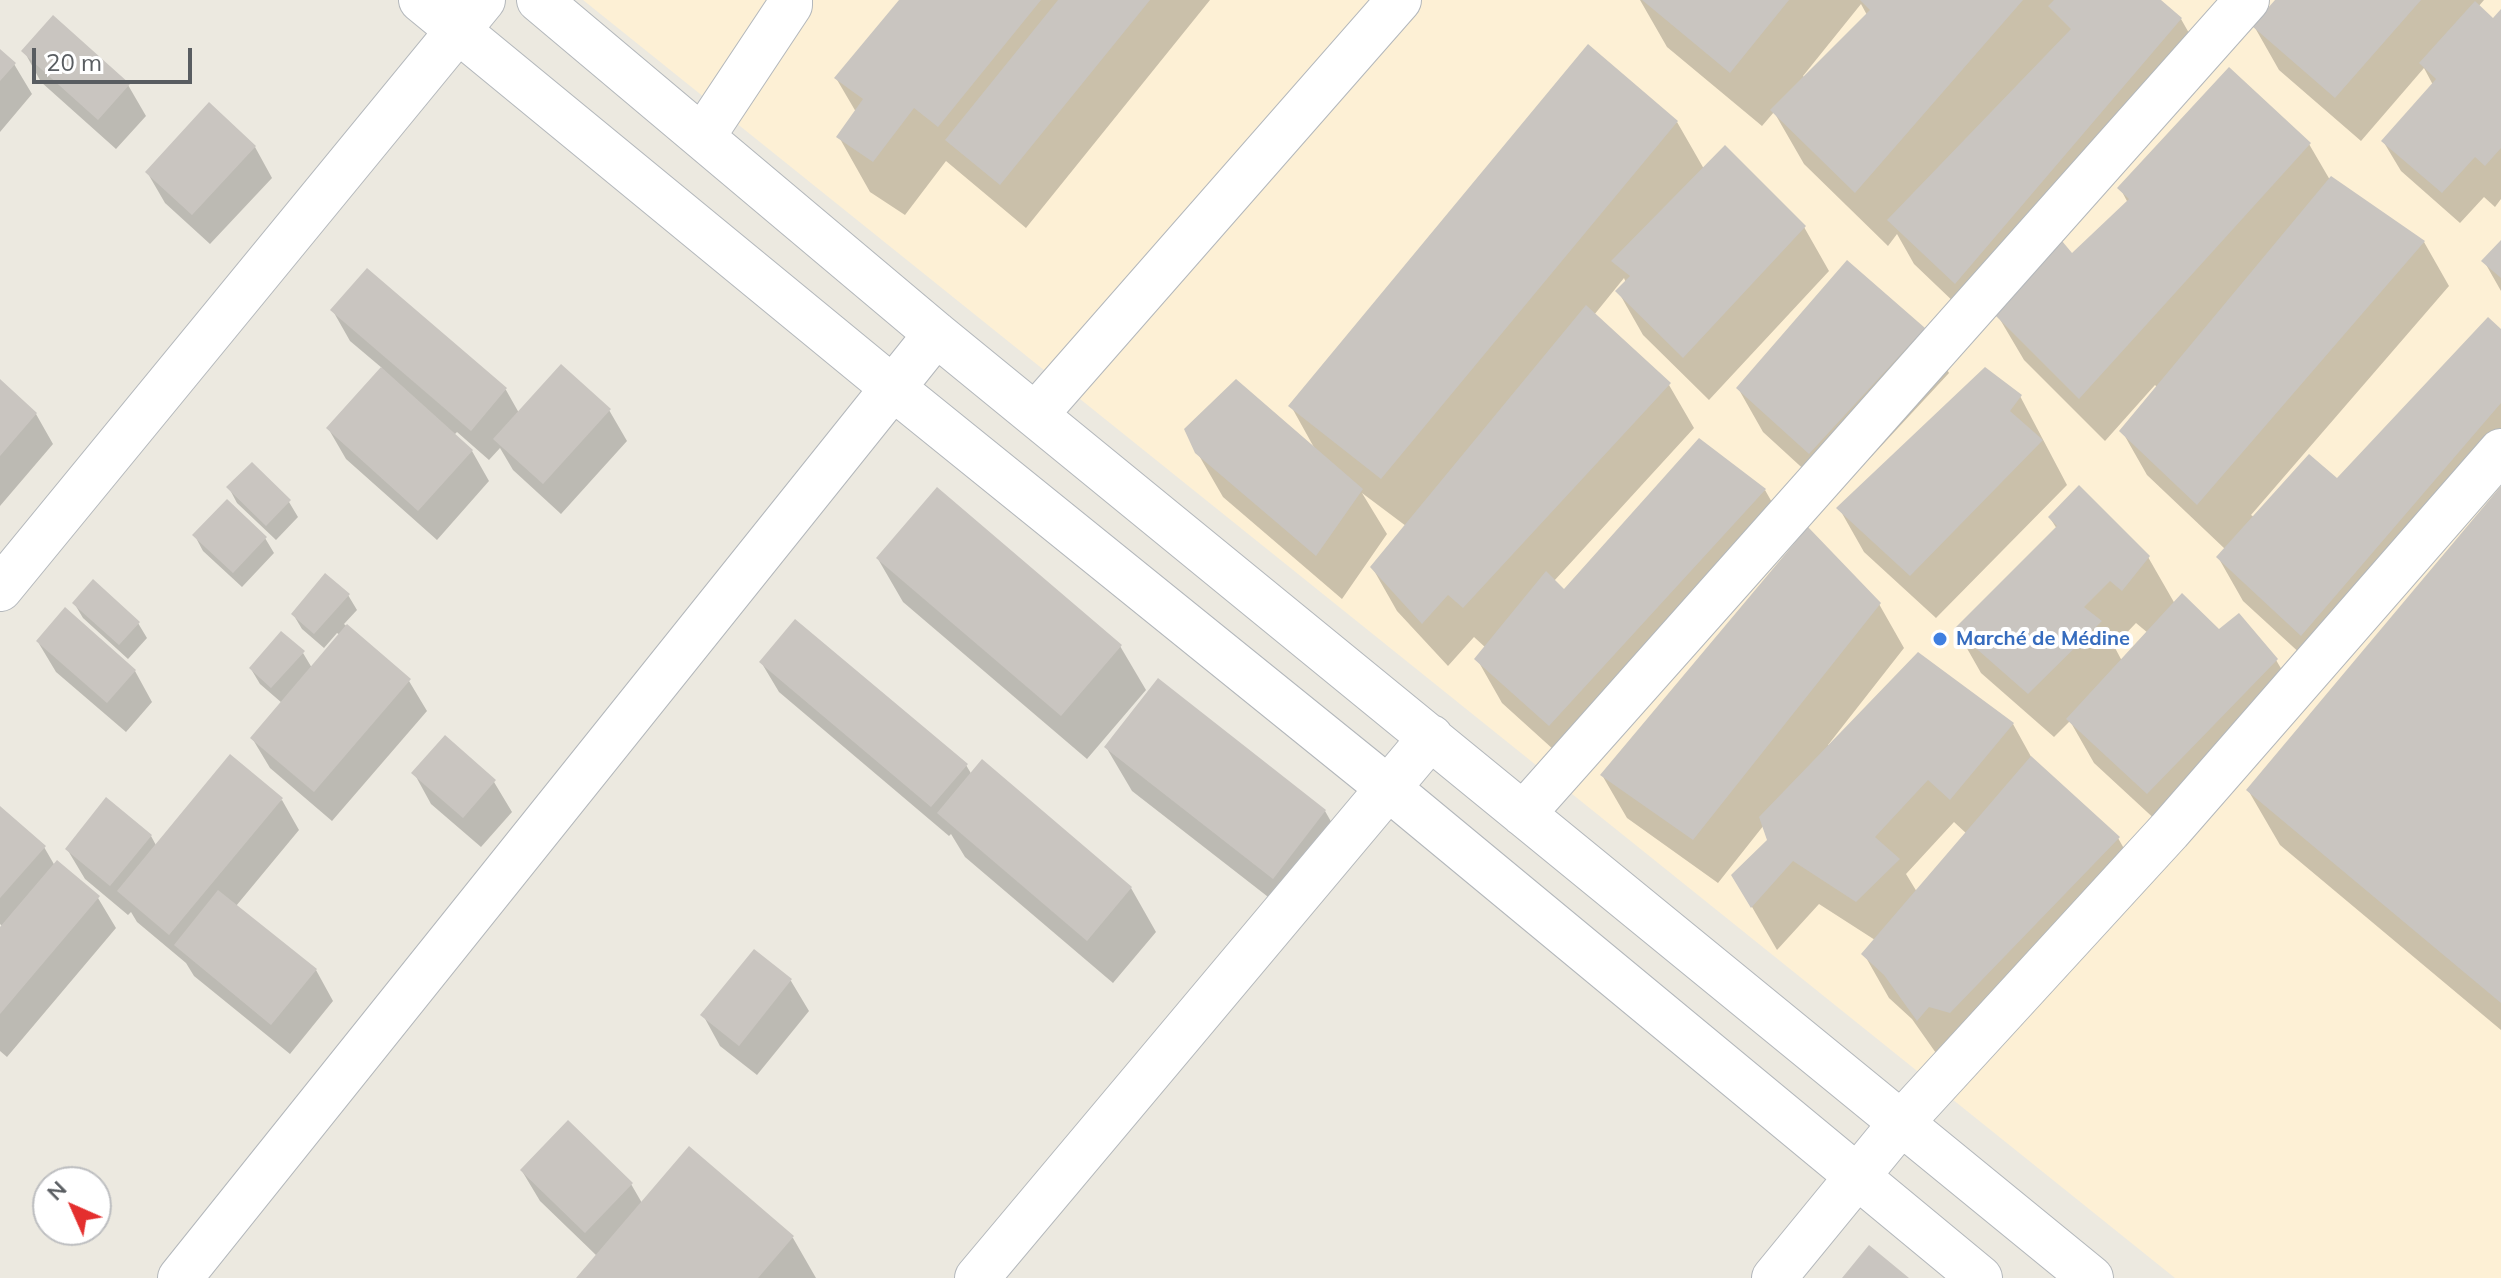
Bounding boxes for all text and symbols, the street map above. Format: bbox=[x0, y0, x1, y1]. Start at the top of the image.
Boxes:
scale bar bbox=[36, 32, 196, 82]
text: 20 m bbox=[46, 47, 102, 77]
place label: Marché de Médine bbox=[1956, 627, 2130, 651]
marker: Marché de Médine bbox=[1931, 630, 1949, 648]
north arrow bbox=[32, 1166, 112, 1246]
text: N bbox=[41, 1175, 72, 1206]

